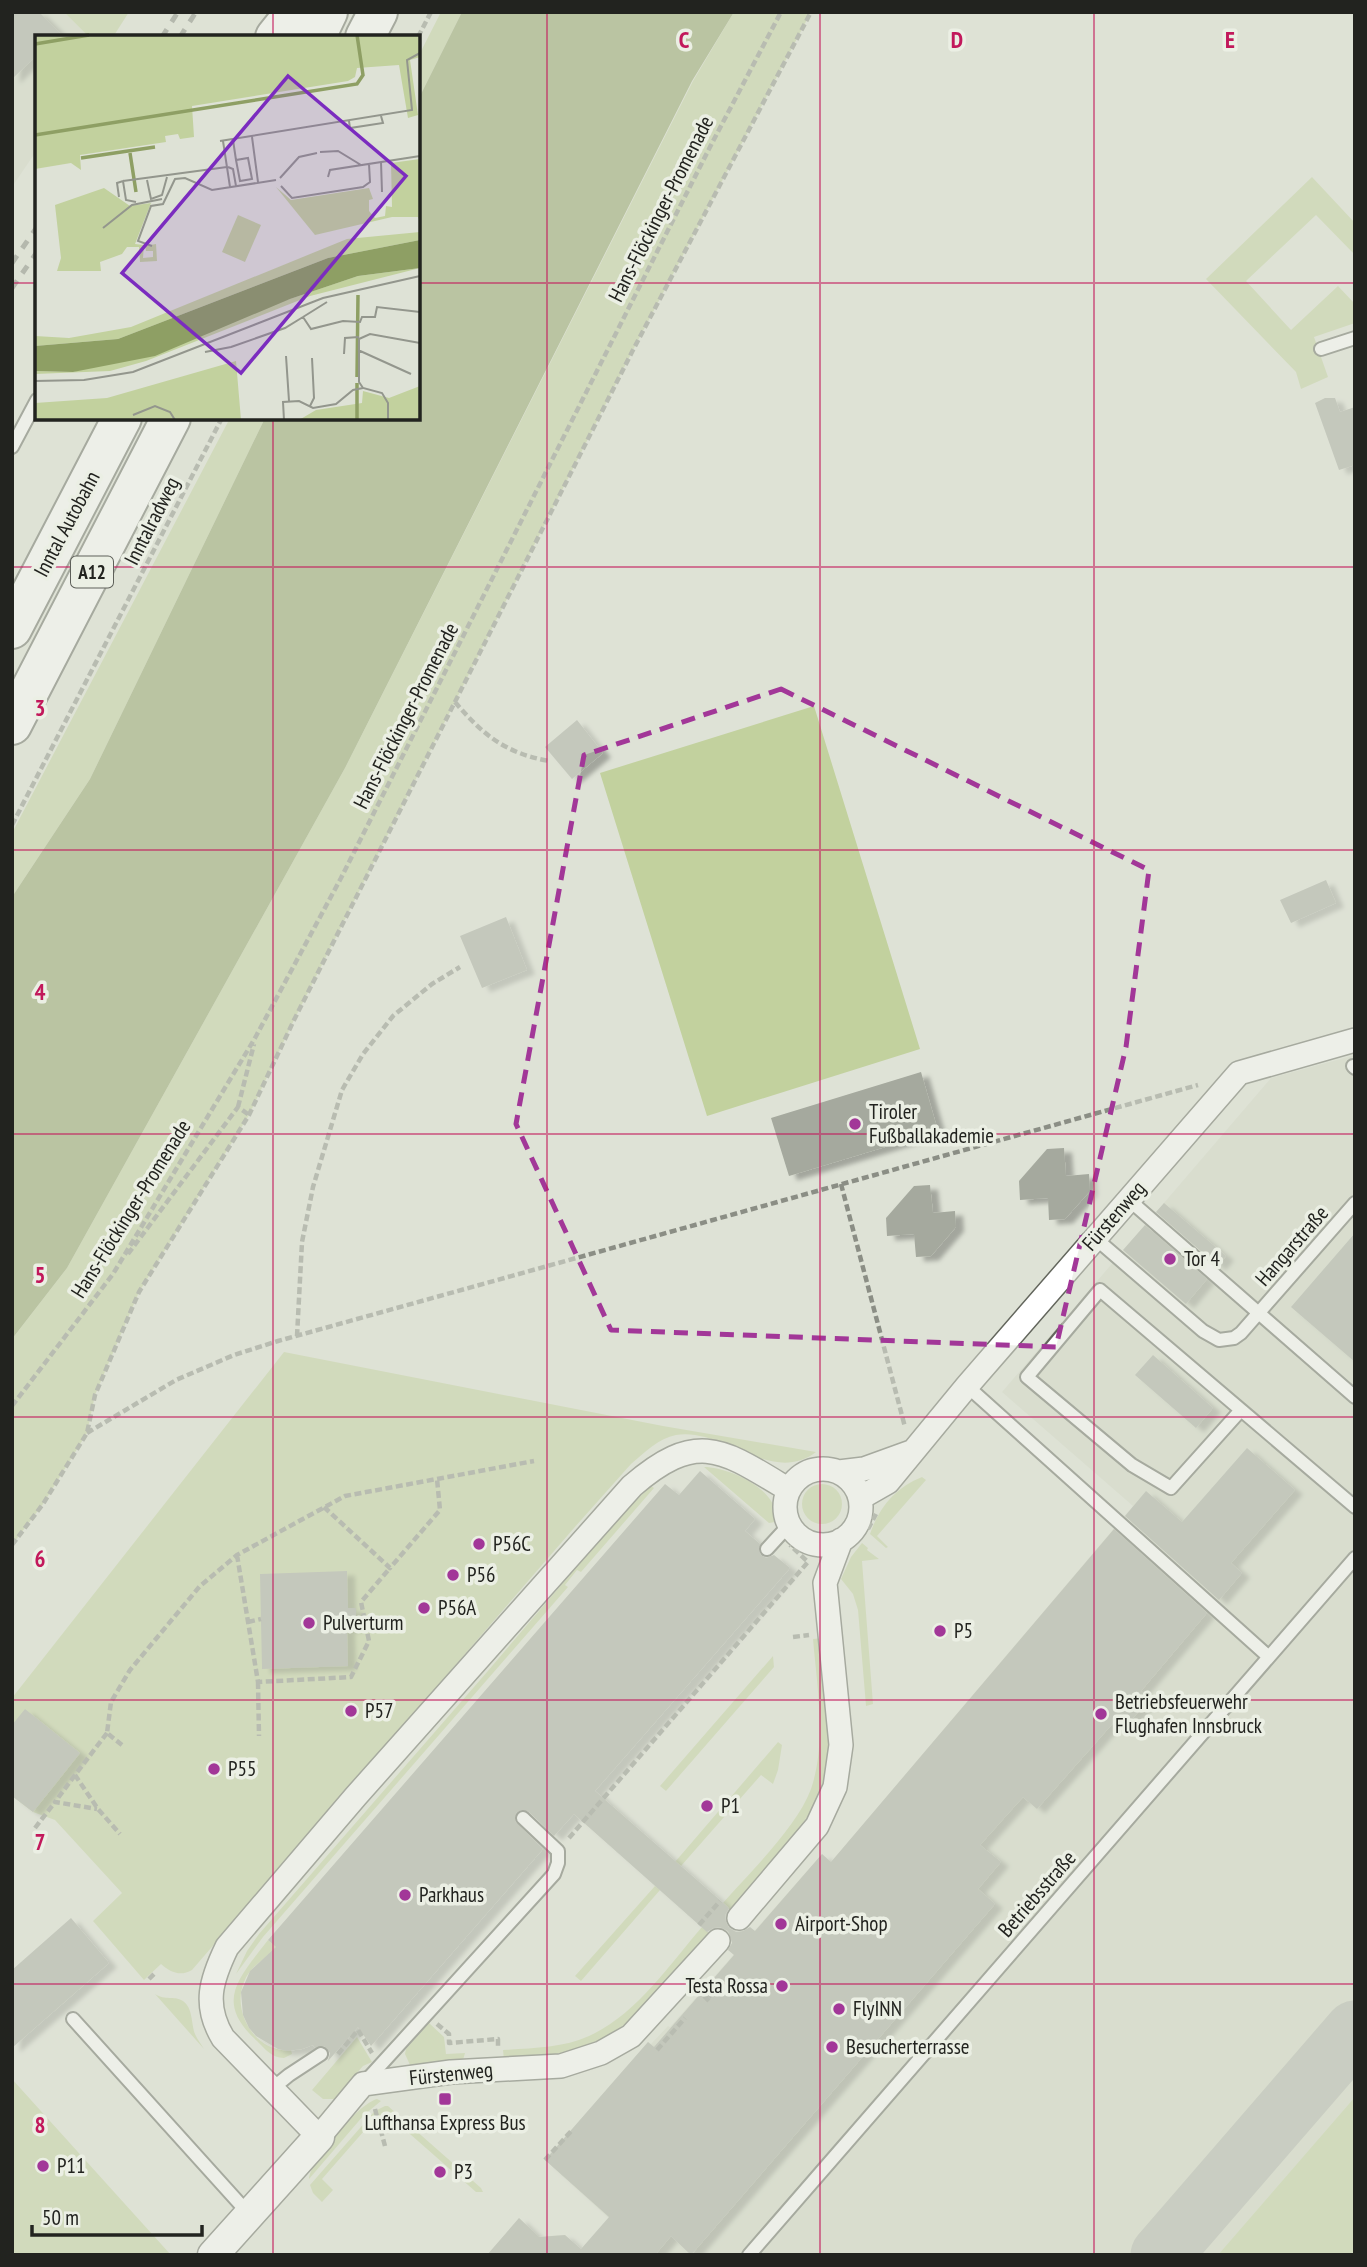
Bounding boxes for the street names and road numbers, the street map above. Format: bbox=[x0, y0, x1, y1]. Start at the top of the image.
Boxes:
street label: Hans-Flöckinger-Promenade bbox=[602, 111, 719, 306]
street label: Inntal Autobahn bbox=[27, 466, 106, 581]
street label: Inntalradweg bbox=[118, 472, 185, 569]
road number: A12 bbox=[71, 556, 113, 587]
street label: Hans-Flöckinger-Promenade bbox=[347, 618, 464, 813]
street label: Hans-Flöckinger-Promenade bbox=[65, 1115, 196, 1303]
street label: Fürstenweg bbox=[1076, 1175, 1151, 1256]
street label: Hangarstraße bbox=[1249, 1200, 1334, 1292]
street label: Betriebsstraße bbox=[992, 1845, 1081, 1942]
street label: Fürstenweg bbox=[408, 2056, 494, 2091]

